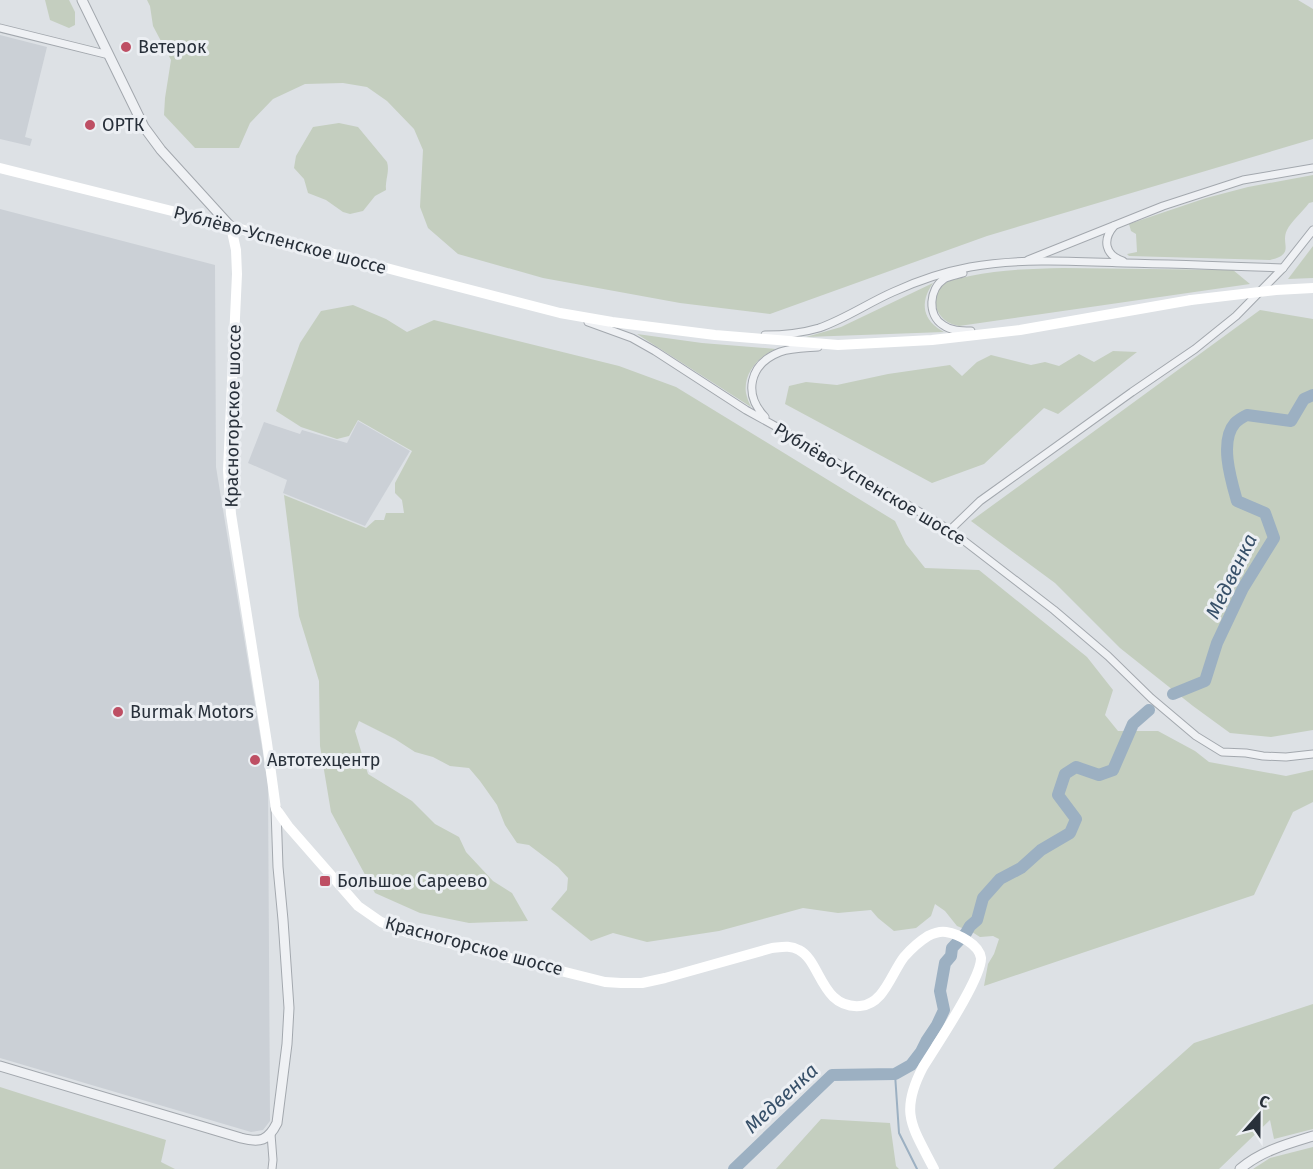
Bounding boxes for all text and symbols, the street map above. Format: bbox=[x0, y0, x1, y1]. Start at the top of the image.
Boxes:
place label: Ветерок bbox=[138, 36, 207, 58]
marker: Ветерок bbox=[119, 40, 133, 54]
place label: ОРТК bbox=[102, 114, 145, 136]
marker: ОРТК bbox=[83, 118, 97, 132]
street label: Рублёво-Успенское шоссе bbox=[171, 201, 389, 279]
street label: Красногорское шоссе bbox=[220, 324, 246, 508]
street label: Рублёво-Успенское шоссе bbox=[770, 418, 970, 550]
water label: Медвенка bbox=[1200, 530, 1262, 622]
place label: Burmak Motors bbox=[130, 701, 254, 723]
marker: Burmak Motors bbox=[111, 705, 125, 719]
place label: Автотехцентр bbox=[267, 749, 381, 771]
marker: Автотехцентр bbox=[248, 753, 262, 767]
place label: Большое Сареево bbox=[337, 870, 487, 892]
marker: Большое Сареево bbox=[318, 874, 332, 888]
street label: Красногорское шоссе bbox=[383, 912, 565, 980]
water label: Медвенка bbox=[739, 1058, 823, 1138]
north arrow bbox=[1229, 1085, 1289, 1145]
text: С bbox=[1256, 1091, 1273, 1112]

